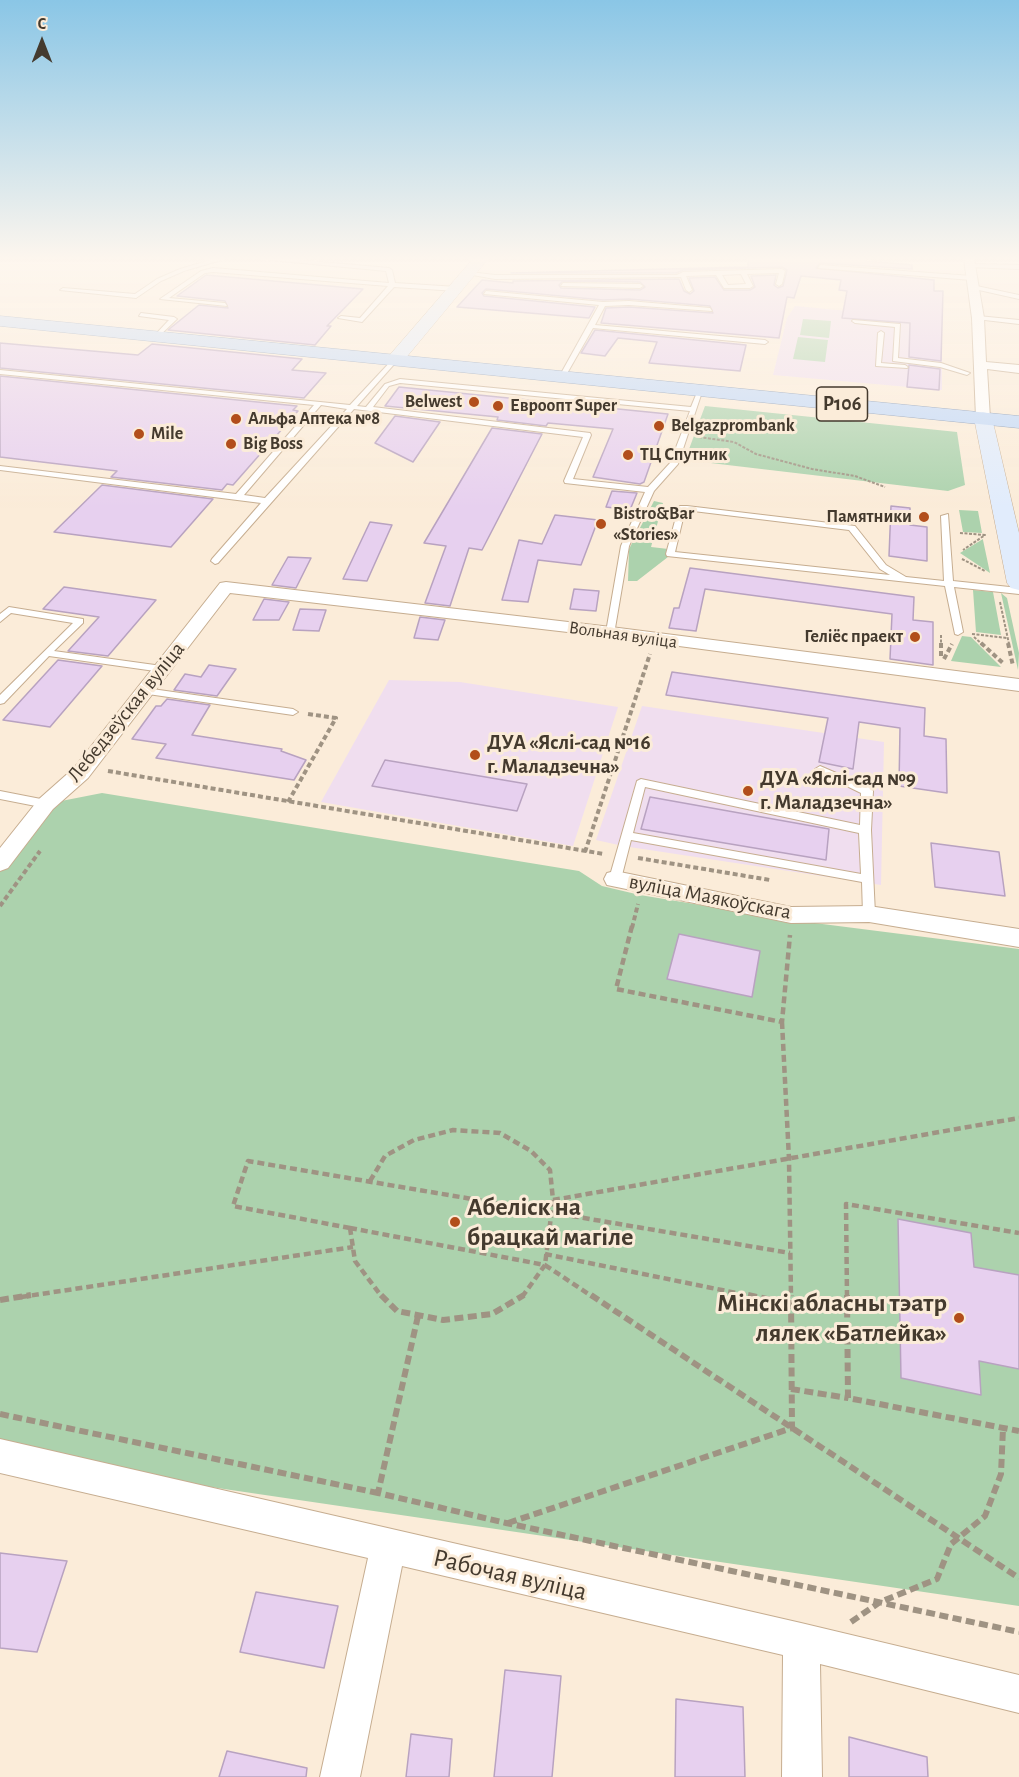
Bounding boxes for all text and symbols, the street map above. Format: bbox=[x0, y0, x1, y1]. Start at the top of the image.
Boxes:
north arrow bbox=[12, 12, 72, 72]
text: С bbox=[38, 16, 46, 32]
road number: Р106 bbox=[816, 387, 868, 421]
place label: Belwest bbox=[405, 391, 462, 413]
marker: Belwest bbox=[467, 395, 481, 409]
place label: Евроопт Super bbox=[510, 395, 617, 417]
marker: Евроопт Super bbox=[491, 399, 505, 413]
place label: Альфа Аптека №8 bbox=[248, 408, 380, 430]
marker: Альфа Аптека №8 bbox=[229, 412, 243, 426]
place label: Belgazprombank bbox=[671, 415, 795, 437]
marker: Belgazprombank bbox=[652, 419, 666, 433]
place label: Mile bbox=[151, 423, 183, 445]
marker: Mile bbox=[132, 427, 146, 441]
place label: Big Boss bbox=[243, 433, 303, 455]
marker: Big Boss bbox=[224, 437, 238, 451]
place label: ТЦ Спутник bbox=[640, 444, 727, 466]
marker: ТЦ Спутник bbox=[621, 448, 635, 462]
place label: Bistro&Bar «Stories» bbox=[613, 503, 694, 546]
place label: Памятники bbox=[826, 506, 912, 528]
marker: Памятники bbox=[917, 510, 931, 524]
marker: Bistro&Bar «Stories» bbox=[594, 517, 608, 531]
street label: Вольная вуліца bbox=[567, 617, 679, 653]
place label: Геліёс праект bbox=[804, 626, 903, 648]
marker: Геліёс праект bbox=[908, 630, 922, 644]
street label: Лебедзеўская вуліца bbox=[62, 637, 190, 787]
place label: ДУА «Яслі-сад №16 г. Маладзечна» bbox=[487, 730, 651, 780]
marker: ДУА «Яслі-сад №16 г. Маладзечна» bbox=[468, 748, 482, 762]
place label: ДУА «Яслі-сад №9 г. Маладзечна» bbox=[760, 766, 916, 816]
marker: ДУА «Яслі-сад №9 г. Маладзечна» bbox=[741, 784, 755, 798]
street label: вуліца Маякоўскага bbox=[627, 869, 793, 925]
place label: Абеліск на брацкай магіле bbox=[467, 1191, 633, 1252]
marker: Абеліск на брацкай магіле bbox=[448, 1215, 462, 1229]
place label: Мінскі абласны тэатр лялек «Батлейка» bbox=[717, 1287, 947, 1348]
marker: Мінскі абласны тэатр лялек «Батлейка» bbox=[952, 1311, 966, 1325]
street label: Рабочая вуліца bbox=[430, 1542, 590, 1608]

